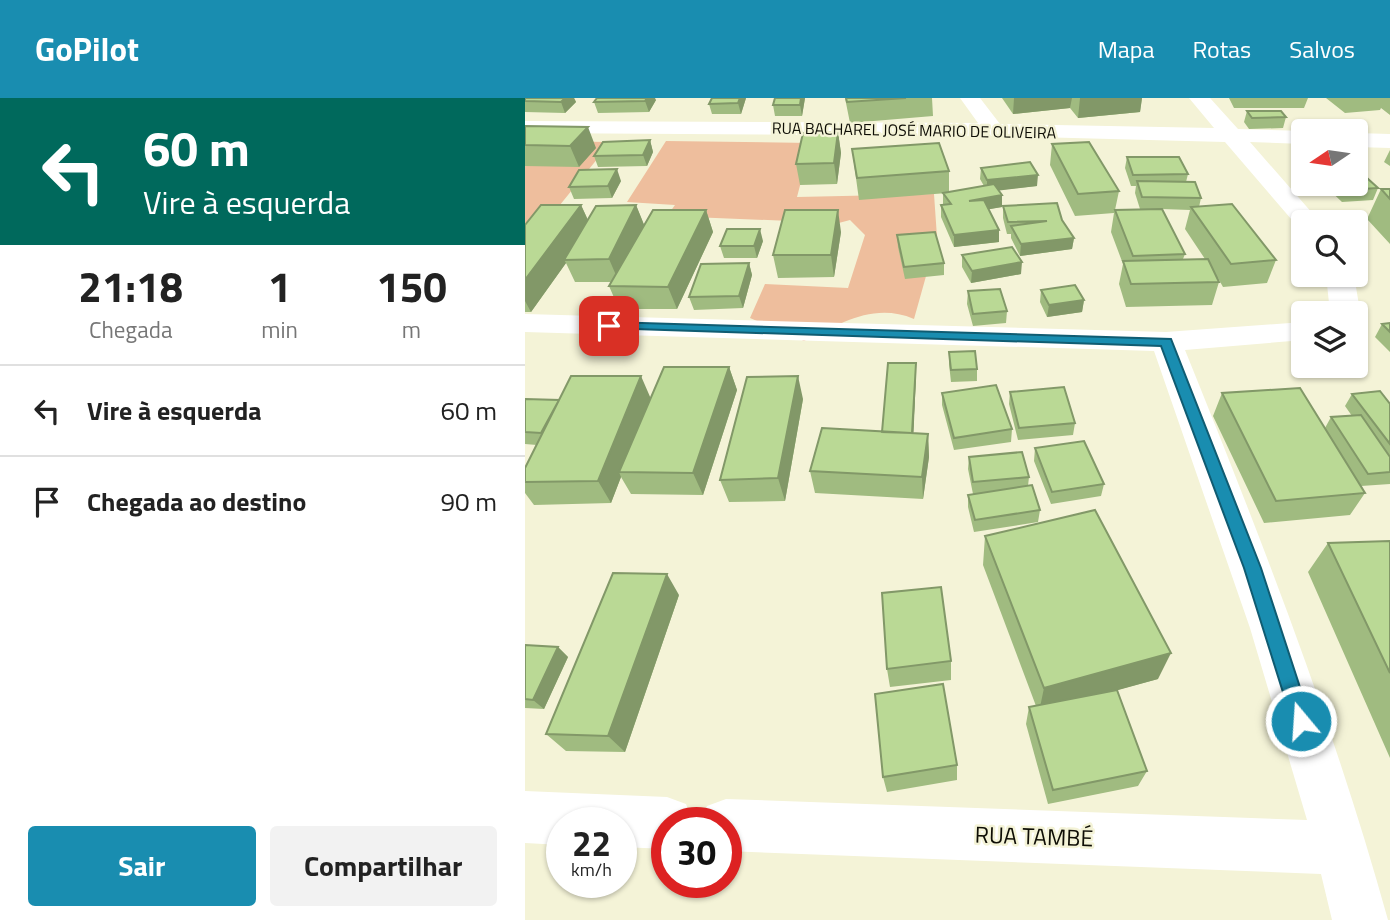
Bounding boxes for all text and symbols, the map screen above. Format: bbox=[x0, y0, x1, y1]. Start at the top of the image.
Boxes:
text: GoPilot bbox=[35, 24, 139, 74]
text: Mapa bbox=[1098, 31, 1154, 67]
text: Rotas bbox=[1192, 31, 1251, 67]
text: Salvos bbox=[1289, 31, 1355, 67]
text: 60 m bbox=[143, 110, 250, 185]
street label: RUA BACHAREL JOSÉ MARIO DE OLIVEIRA bbox=[772, 116, 1057, 144]
north arrow bbox=[1291, 119, 1369, 196]
map controls bbox=[1291, 119, 1368, 378]
icon: left bbox=[28, 126, 119, 217]
text: Vire à esquerda bbox=[143, 178, 350, 226]
button: search bbox=[1291, 210, 1368, 287]
text: 21:18 bbox=[78, 254, 183, 318]
text: 1 bbox=[268, 254, 291, 318]
text: 150 bbox=[376, 254, 447, 318]
pin bbox=[579, 296, 639, 356]
button: layers bbox=[1291, 301, 1368, 378]
icon: arrive bbox=[590, 307, 628, 345]
text: Chegada bbox=[89, 312, 172, 347]
text: min bbox=[261, 312, 298, 347]
text: m bbox=[402, 312, 421, 347]
text: Vire à esquerda bbox=[87, 391, 262, 430]
text: 60 m bbox=[440, 391, 497, 430]
icon: left bbox=[28, 392, 66, 430]
text: Chegada ao destino bbox=[87, 482, 306, 521]
text: 90 m bbox=[440, 482, 497, 521]
icon: arrive bbox=[28, 483, 66, 521]
position arrow bbox=[1264, 684, 1338, 758]
speed limit sign: 30 bbox=[651, 807, 742, 898]
text: 22 bbox=[572, 816, 611, 870]
street label: RUA TAMBÉ bbox=[974, 816, 1094, 856]
button: Sair bbox=[28, 826, 256, 906]
button: Compartilhar bbox=[270, 826, 497, 906]
text: km/h bbox=[571, 856, 612, 883]

